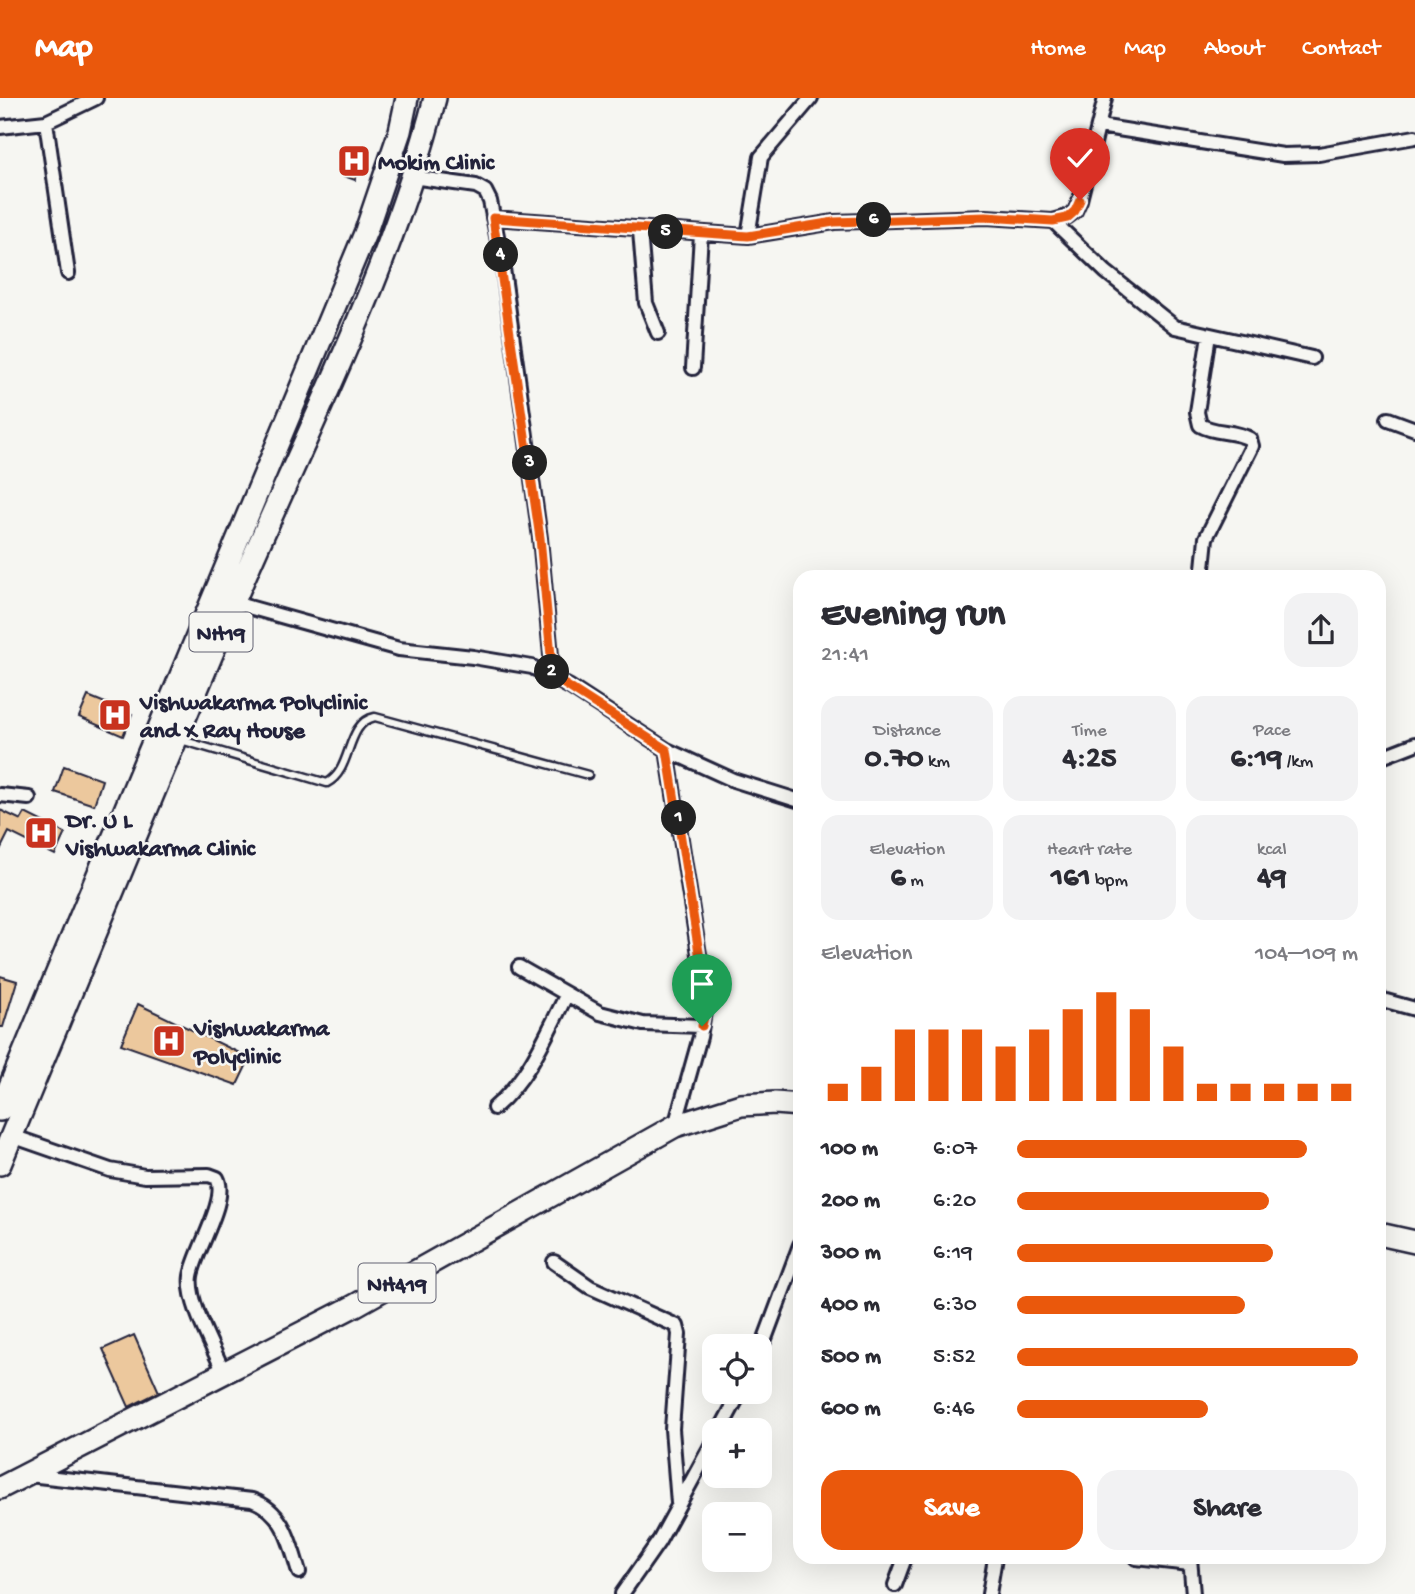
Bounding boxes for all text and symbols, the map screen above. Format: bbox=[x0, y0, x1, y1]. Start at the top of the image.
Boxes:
text: Map bbox=[35, 30, 92, 68]
text: Home bbox=[1030, 35, 1086, 64]
text: Map bbox=[1124, 35, 1166, 64]
text: About bbox=[1204, 35, 1264, 64]
text: Contact bbox=[1302, 35, 1380, 64]
pin bbox=[1050, 128, 1110, 200]
icon: check bbox=[1061, 139, 1099, 177]
hospital icon: Mokim Clinic bbox=[335, 142, 373, 180]
place label: Mokim Clinic bbox=[378, 150, 496, 179]
pin: 6 bbox=[856, 202, 892, 238]
text: 6 bbox=[869, 208, 878, 231]
pin: 5 bbox=[648, 214, 684, 250]
text: 5 bbox=[661, 220, 671, 243]
pin: 4 bbox=[484, 238, 518, 272]
text: 4 bbox=[496, 243, 505, 266]
pin: 3 bbox=[512, 446, 548, 480]
text: 3 bbox=[525, 451, 534, 474]
button: share bbox=[1284, 593, 1358, 667]
text: Evening run bbox=[821, 594, 1005, 638]
road number: NH19 bbox=[190, 612, 252, 652]
text: 21:41 bbox=[821, 642, 869, 669]
pin: 2 bbox=[534, 654, 570, 690]
text: 2 bbox=[547, 660, 556, 683]
place label: Vishwakarma Polyclinic and X Ray House bbox=[139, 690, 369, 747]
hospital icon: Vishwakarma Polyclinic and X Ray House bbox=[96, 696, 134, 734]
text: Distance bbox=[874, 720, 941, 743]
text: Time bbox=[1072, 720, 1107, 743]
text: Pace bbox=[1253, 720, 1290, 743]
text: 0.70 bbox=[864, 743, 923, 778]
text: 4:25 bbox=[1062, 743, 1117, 778]
text: 6:19 bbox=[1230, 743, 1282, 778]
text: km bbox=[923, 751, 950, 774]
text: /km bbox=[1282, 751, 1313, 774]
pin: 1 bbox=[662, 800, 696, 836]
text: 1 bbox=[675, 806, 682, 829]
place label: Dr. U L Vishwakarma Clinic bbox=[64, 808, 257, 865]
hospital icon: Dr. U L Vishwakarma Clinic bbox=[22, 814, 60, 852]
text: Elevation bbox=[869, 839, 945, 862]
text: Heart rate bbox=[1047, 839, 1132, 862]
text: kcal bbox=[1257, 839, 1287, 862]
text: 6 bbox=[891, 862, 906, 897]
text: 161 bbox=[1051, 862, 1091, 897]
text: 49 bbox=[1257, 862, 1286, 897]
text: m bbox=[906, 870, 924, 893]
text: bpm bbox=[1091, 870, 1128, 893]
text: Elevation bbox=[821, 941, 912, 968]
text: 104–109 m bbox=[1255, 941, 1358, 968]
pin bbox=[672, 954, 732, 1026]
icon: arrive bbox=[683, 965, 721, 1003]
place label: Vishwakarma Polyclinic bbox=[192, 1016, 331, 1073]
hospital icon: Vishwakarma Polyclinic bbox=[150, 1022, 188, 1060]
text: 100 m bbox=[821, 1136, 878, 1163]
text: 6:07 bbox=[933, 1136, 977, 1163]
text: 200 m bbox=[821, 1188, 880, 1215]
text: 6:20 bbox=[933, 1188, 976, 1215]
text: 300 m bbox=[821, 1240, 881, 1267]
text: 6:19 bbox=[933, 1240, 973, 1267]
road number: NH419 bbox=[358, 1264, 436, 1302]
text: 400 m bbox=[821, 1292, 880, 1319]
text: 6:30 bbox=[933, 1292, 977, 1319]
map controls bbox=[702, 1334, 772, 1572]
button: locate bbox=[702, 1334, 772, 1404]
text: 500 m bbox=[821, 1344, 881, 1371]
text: 5:52 bbox=[933, 1344, 976, 1371]
text: 600 m bbox=[821, 1396, 881, 1423]
text: 6:46 bbox=[933, 1396, 974, 1423]
button: + bbox=[702, 1418, 772, 1488]
button: Save bbox=[821, 1470, 1083, 1550]
button: Share bbox=[1097, 1470, 1358, 1550]
button: − bbox=[702, 1502, 772, 1572]

